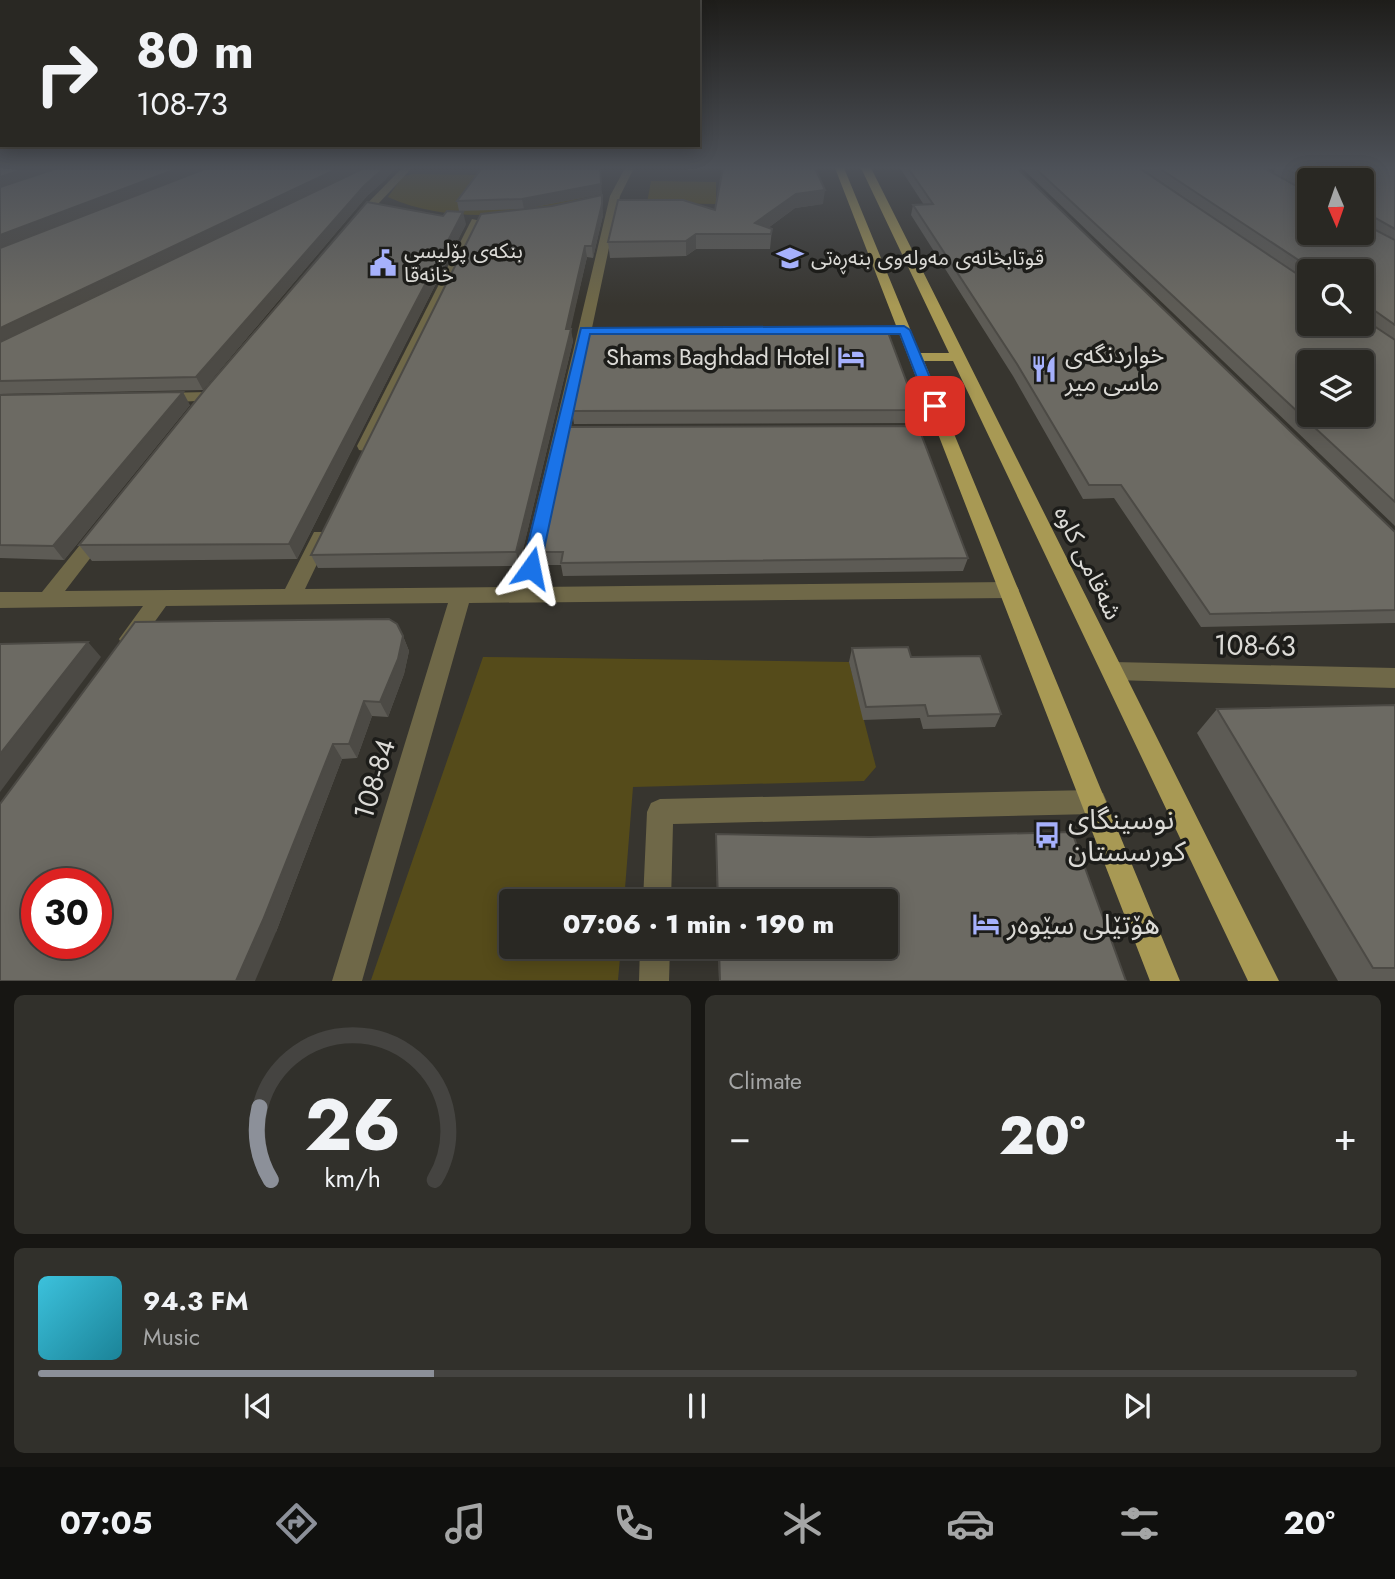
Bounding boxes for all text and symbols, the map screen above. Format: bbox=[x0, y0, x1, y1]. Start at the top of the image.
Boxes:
text: 80 m bbox=[136, 16, 254, 86]
icon: right bbox=[21, 28, 112, 119]
text: 108-73 bbox=[136, 81, 228, 127]
north arrow bbox=[1297, 168, 1374, 245]
map controls bbox=[1297, 168, 1374, 427]
place label: بنکەی پۆلیسی خانەقا bbox=[404, 236, 523, 290]
school or university icon: قوتابخانەی مەولەوی بنەڕەتی bbox=[775, 243, 805, 273]
place label: قوتابخانەی مەولەوی بنەڕەتی bbox=[811, 243, 1044, 275]
public building icon: بنکەی پۆلیسی خانەقا bbox=[368, 248, 398, 278]
button: search bbox=[1297, 259, 1374, 336]
place label: خواردنگەی ماسی میر bbox=[1064, 337, 1164, 400]
place label: Shams Baghdad Hotel bbox=[606, 339, 830, 374]
hotel icon: Shams Baghdad Hotel bbox=[836, 342, 866, 372]
button: layers bbox=[1297, 350, 1374, 427]
restaurant icon: خواردنگەی ماسی میر bbox=[1029, 354, 1059, 384]
pin bbox=[905, 376, 965, 436]
icon: arrive bbox=[916, 387, 954, 425]
street label: شەقامی کاوە bbox=[1046, 500, 1131, 626]
position arrow bbox=[494, 531, 568, 605]
street label: 108-63 bbox=[1214, 624, 1296, 667]
street label: 108-84 bbox=[343, 734, 406, 824]
place label: نوسینگای کورسستان bbox=[1068, 799, 1186, 872]
bus stop icon: نوسینگای کورسستان bbox=[1032, 820, 1062, 850]
speed limit sign: 30 bbox=[21, 868, 112, 959]
place label: هۆتێلی سێوەر bbox=[1006, 904, 1160, 945]
text: 07:06 · 1 min · 190 m bbox=[563, 905, 834, 943]
hotel icon: هۆتێلی سێوەر bbox=[971, 909, 1001, 939]
text: Climate bbox=[729, 1064, 802, 1098]
text: 26 bbox=[304, 1073, 400, 1178]
text: 20° bbox=[999, 1098, 1086, 1174]
text: − bbox=[729, 1109, 751, 1164]
text: + bbox=[1334, 1109, 1357, 1164]
text: km/h bbox=[324, 1160, 381, 1196]
text: 94.3 FM bbox=[143, 1282, 248, 1320]
text: Music bbox=[143, 1320, 200, 1354]
icon: previous bbox=[239, 1387, 277, 1425]
icon: pause bbox=[678, 1387, 716, 1425]
icon: next bbox=[1118, 1387, 1156, 1425]
icon: directions bbox=[272, 1499, 321, 1548]
icon: music bbox=[441, 1499, 490, 1548]
icon: phone bbox=[609, 1499, 658, 1548]
icon: climate bbox=[778, 1499, 827, 1548]
icon: car bbox=[946, 1499, 995, 1548]
icon: filters bbox=[1115, 1499, 1164, 1548]
text: 07:05 bbox=[60, 1500, 152, 1546]
text: 20° bbox=[1283, 1500, 1335, 1546]

